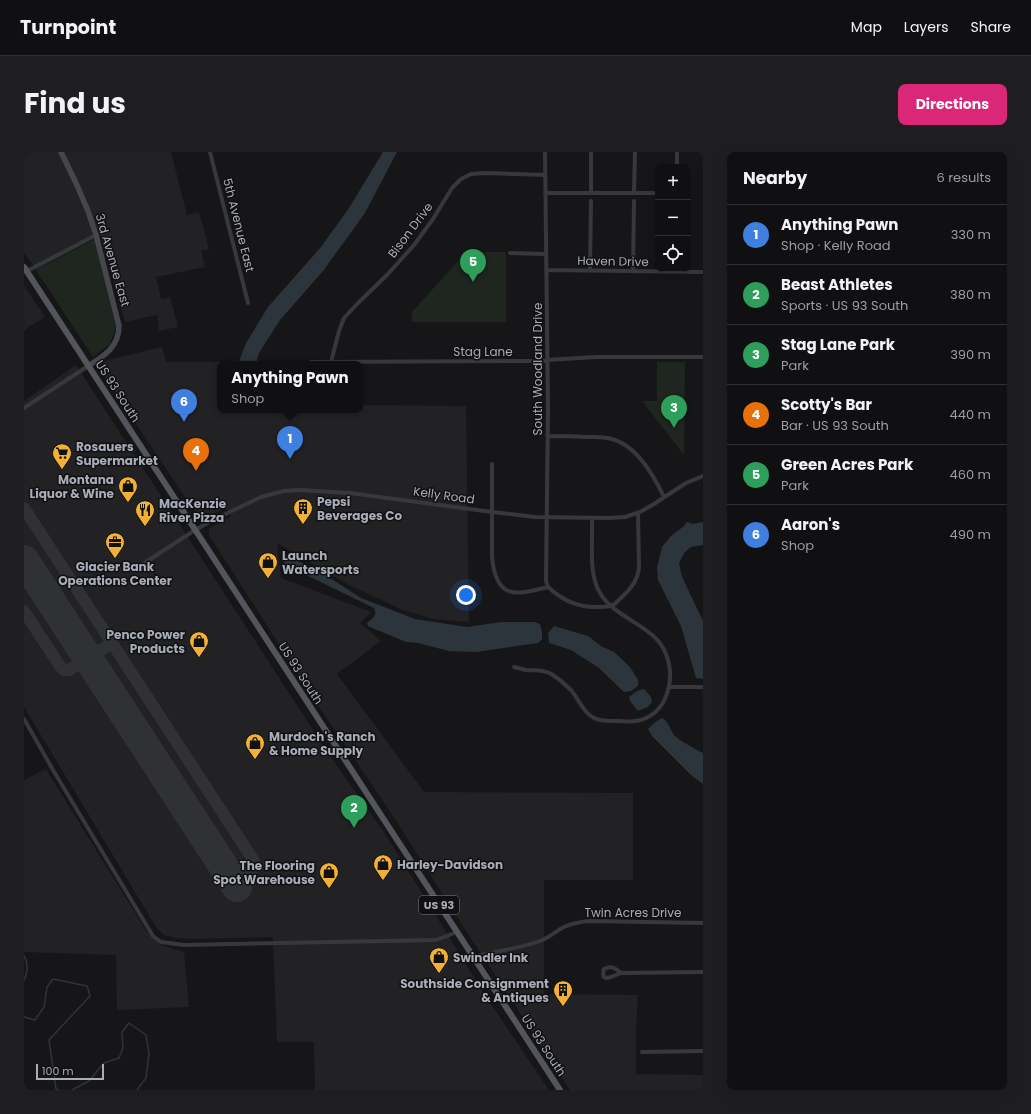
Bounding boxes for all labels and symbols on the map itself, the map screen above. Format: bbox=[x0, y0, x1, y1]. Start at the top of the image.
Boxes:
street label: 5th Avenue East bbox=[219, 176, 259, 274]
street label: Bison Drive bbox=[384, 199, 436, 261]
street label: 3rd Avenue East bbox=[92, 212, 134, 308]
pin: 5 bbox=[460, 249, 486, 282]
street label: Haven Drive bbox=[577, 252, 649, 270]
street label: South Woodland Drive bbox=[529, 303, 546, 436]
street label: Stag Lane bbox=[453, 343, 513, 360]
street label: US 93 South bbox=[92, 357, 144, 425]
pin: 6 bbox=[171, 389, 197, 422]
pin: 3 bbox=[661, 395, 687, 428]
pin: 1 bbox=[277, 426, 303, 459]
place label: Rosauers Supermarket bbox=[76, 438, 158, 469]
pin: 4 bbox=[183, 438, 209, 471]
supermarket icon: Rosauers Supermarket bbox=[51, 442, 73, 470]
place label: Montana Liquor & Wine bbox=[29, 471, 115, 502]
shop icon: Montana Liquor & Wine bbox=[117, 475, 139, 503]
street label: Kelly Road bbox=[412, 482, 476, 508]
place label: Pepsi Beverages Co bbox=[317, 493, 402, 524]
place label: MacKenzie River Pizza bbox=[159, 495, 227, 526]
building icon: Pepsi Beverages Co bbox=[292, 497, 314, 525]
restaurant icon: MacKenzie River Pizza bbox=[134, 499, 156, 527]
office icon: Glacier Bank Operations Center bbox=[104, 531, 126, 559]
place label: Launch Watersports bbox=[282, 547, 360, 578]
shop icon: Launch Watersports bbox=[257, 551, 279, 579]
place label: Glacier Bank Operations Center bbox=[58, 558, 172, 589]
your location bbox=[456, 585, 476, 605]
place label: Penco Power Products bbox=[107, 626, 185, 657]
shop icon: Penco Power Products bbox=[188, 630, 210, 658]
street label: US 93 South bbox=[275, 639, 327, 707]
place label: Murdoch's Ranch & Home Supply bbox=[269, 728, 376, 759]
shop icon: Murdoch's Ranch & Home Supply bbox=[244, 732, 266, 760]
pin: 2 bbox=[341, 795, 367, 828]
shop icon: Harley-Davidson bbox=[372, 853, 394, 881]
place label: Harley-Davidson bbox=[397, 856, 503, 873]
place label: The Flooring Spot Warehouse bbox=[213, 857, 316, 888]
shop icon: The Flooring Spot Warehouse bbox=[318, 861, 340, 889]
road number: US 93 bbox=[419, 896, 459, 914]
street label: Twin Acres Drive bbox=[584, 904, 682, 921]
shop icon: Swindler Ink bbox=[428, 946, 450, 974]
place label: Swindler Ink bbox=[453, 949, 529, 966]
place label: Southside Consignment & Antiques bbox=[400, 975, 549, 1006]
building icon: Southside Consignment & Antiques bbox=[552, 979, 574, 1007]
street label: US 93 South bbox=[518, 1011, 570, 1079]
scale bar bbox=[36, 1062, 104, 1081]

